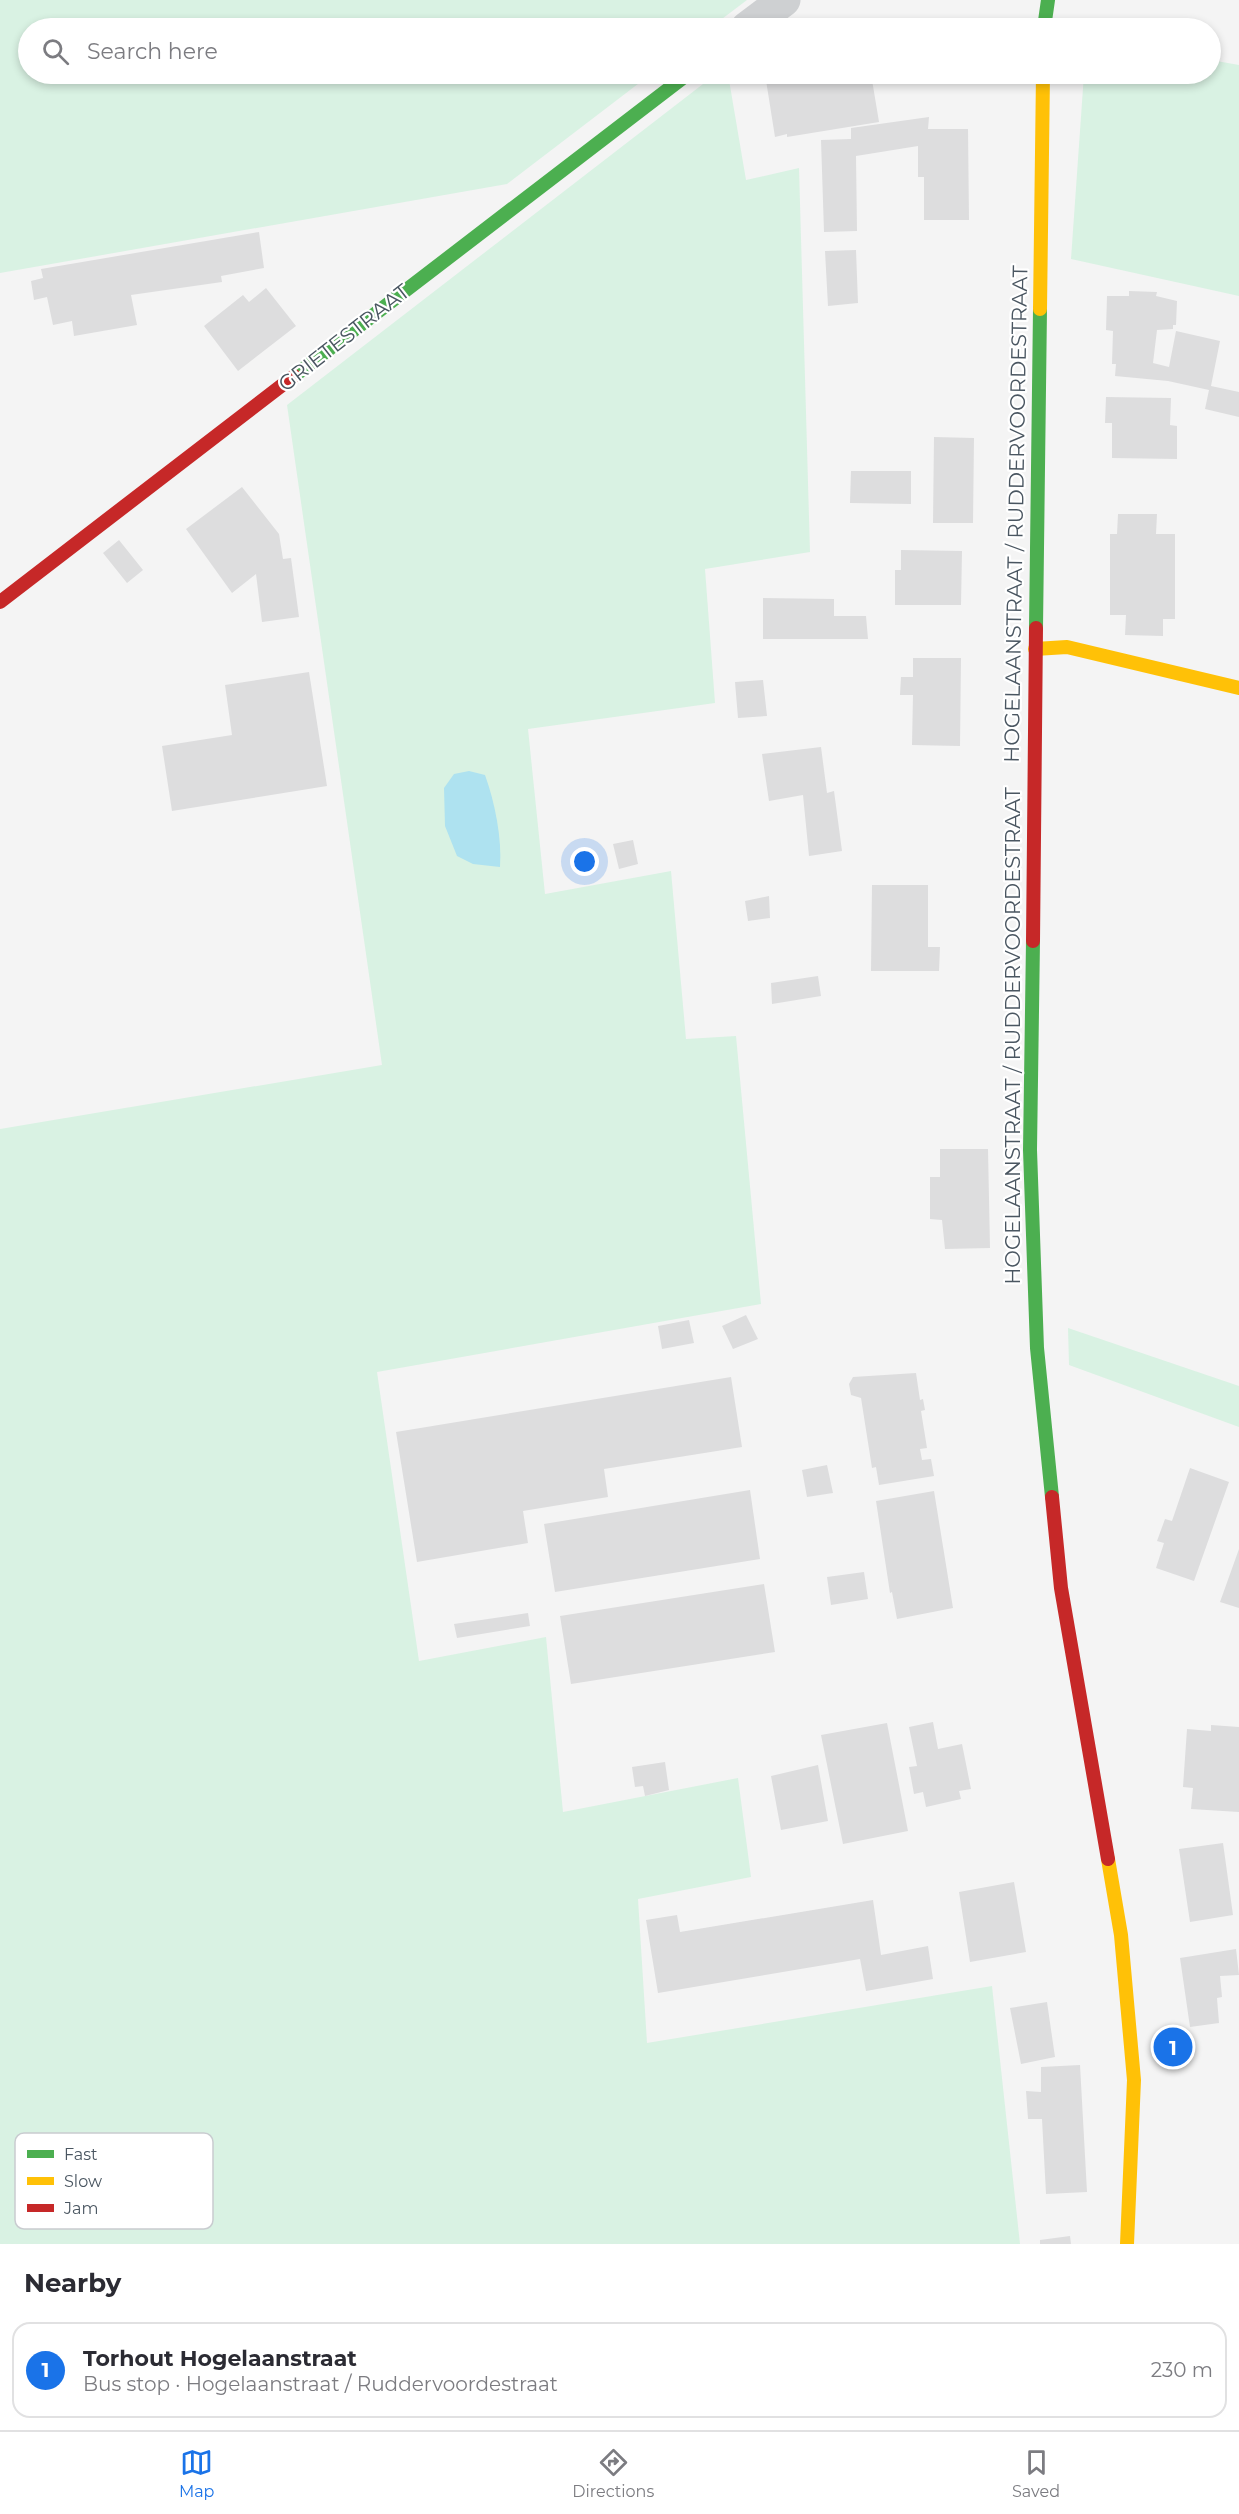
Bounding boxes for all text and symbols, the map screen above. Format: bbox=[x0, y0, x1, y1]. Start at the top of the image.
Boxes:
search box bbox=[18, 18, 1221, 84]
icon: search bbox=[39, 35, 72, 68]
text: Search here bbox=[87, 38, 218, 65]
street label: HOGELAANSTRAAT / RUDDERVOORDESTRAAT bbox=[999, 265, 1032, 763]
street label: GRIETESTRAAT bbox=[273, 279, 414, 397]
street label: HOGELAANSTRAAT / RUDDERVOORDESTRAAT bbox=[1000, 787, 1025, 1285]
your location bbox=[570, 847, 599, 876]
pin: 1 bbox=[1154, 2024, 1192, 2070]
legend bbox=[15, 2133, 213, 2229]
text: Fast bbox=[64, 2145, 98, 2164]
text: Slow bbox=[64, 2172, 102, 2191]
text: Jam bbox=[63, 2199, 98, 2218]
text: Nearby bbox=[24, 2267, 121, 2299]
text: Torhout Hogelaanstraat bbox=[83, 2345, 357, 2372]
text: 1 bbox=[42, 2358, 49, 2382]
text: 230 m bbox=[1151, 2358, 1213, 2382]
text: Bus stop · Hogelaanstraat / Ruddervoordestraat bbox=[83, 2372, 558, 2396]
tab: Map bbox=[179, 2446, 214, 2501]
tab: Directions bbox=[572, 2446, 654, 2501]
tab: Saved bbox=[1012, 2446, 1060, 2501]

